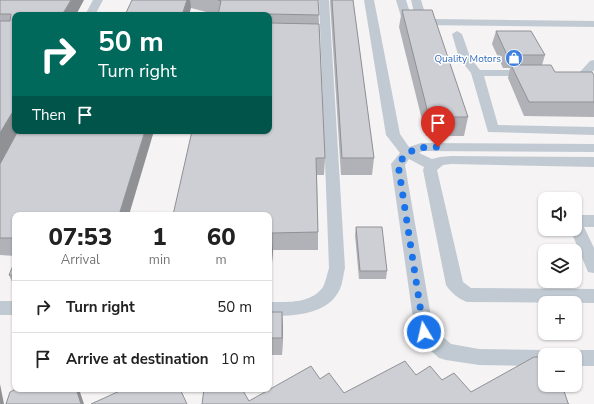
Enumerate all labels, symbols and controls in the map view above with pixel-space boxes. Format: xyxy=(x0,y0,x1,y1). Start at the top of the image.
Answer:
text: 50 m xyxy=(98,23,164,61)
icon: right xyxy=(32,28,84,80)
shop icon: Quality Motors xyxy=(504,48,524,68)
place label: Quality Motors xyxy=(434,52,501,66)
text: Turn right xyxy=(98,59,177,83)
icon: arrive xyxy=(74,104,96,126)
text: Then xyxy=(32,105,66,125)
pin xyxy=(421,106,455,147)
icon: arrive xyxy=(427,112,449,134)
map controls xyxy=(538,192,582,392)
button: sound xyxy=(538,192,582,236)
text: 07:53 xyxy=(48,221,112,253)
text: 1 xyxy=(152,221,167,253)
text: 60 xyxy=(207,221,236,253)
button: layers xyxy=(538,244,582,288)
text: Arrival xyxy=(61,251,100,269)
text: min xyxy=(149,251,170,269)
text: m xyxy=(216,251,227,269)
icon: right xyxy=(32,296,54,318)
button: + xyxy=(538,296,582,340)
text: Turn right xyxy=(66,297,135,317)
text: 50 m xyxy=(217,297,252,317)
position arrow xyxy=(403,311,445,353)
icon: arrive xyxy=(32,348,54,370)
button: − xyxy=(538,348,582,392)
text: Arrive at destination xyxy=(66,349,209,369)
text: 10 m xyxy=(221,349,255,369)

